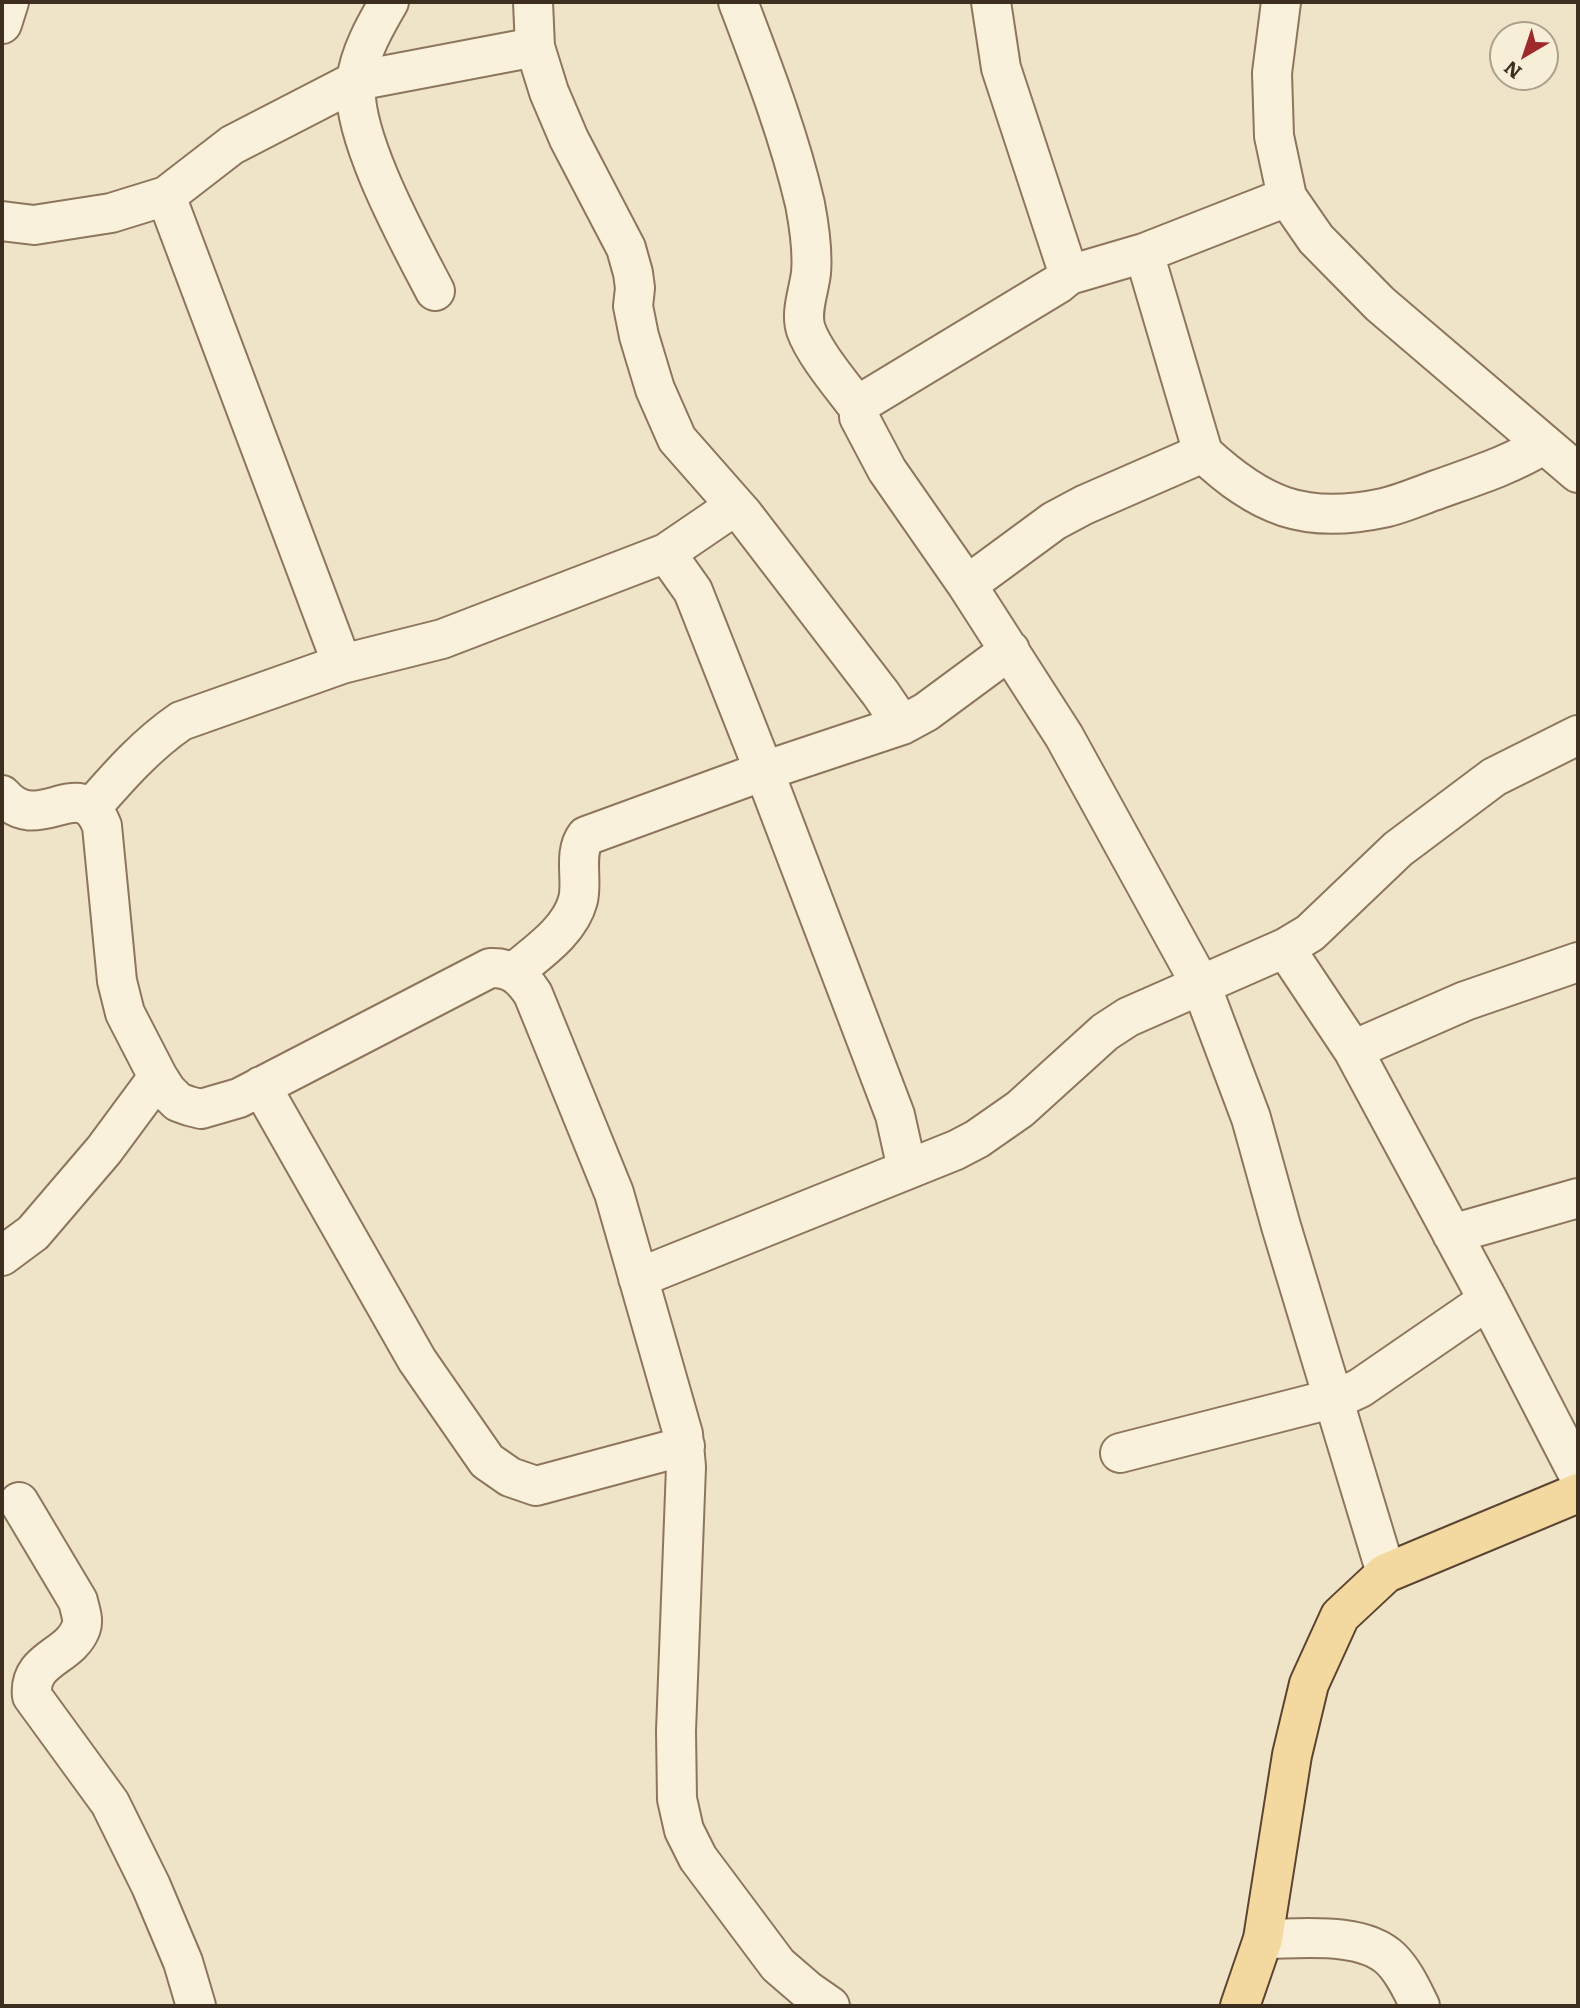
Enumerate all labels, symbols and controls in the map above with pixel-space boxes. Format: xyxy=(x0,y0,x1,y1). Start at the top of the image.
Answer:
north arrow xyxy=(1489,21,1559,91)
text: N xyxy=(1497,55,1527,87)

